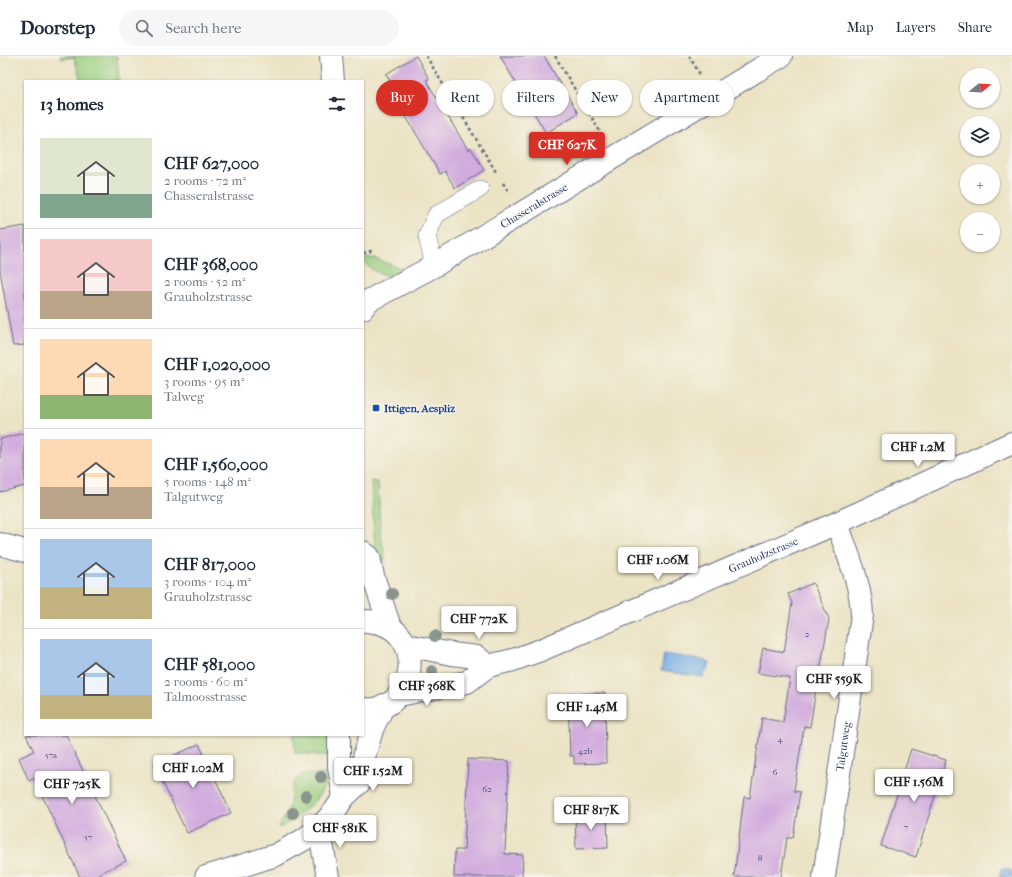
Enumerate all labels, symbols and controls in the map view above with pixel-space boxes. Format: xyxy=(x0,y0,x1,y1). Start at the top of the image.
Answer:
search box xyxy=(119,10,399,46)
text: Doorstep xyxy=(20,17,95,39)
icon: search xyxy=(133,17,155,39)
text: Search here xyxy=(165,19,241,37)
text: Map xyxy=(847,19,874,36)
text: Layers xyxy=(896,19,936,36)
text: Share xyxy=(958,19,992,36)
north arrow xyxy=(960,68,1000,108)
map controls xyxy=(960,68,1000,252)
chip: Buy xyxy=(376,80,428,116)
chip: Rent xyxy=(436,80,494,116)
chip: Filters xyxy=(502,80,569,116)
chip: New xyxy=(577,80,632,116)
chip: Apartment xyxy=(640,80,734,116)
icon: filters xyxy=(326,93,348,115)
text: 13 homes xyxy=(40,94,103,114)
button: layers xyxy=(960,116,1000,156)
pin: CHF 627K xyxy=(526,132,608,166)
text: CHF 627K xyxy=(538,137,596,152)
text: CHF 627,000 xyxy=(164,153,259,173)
icon: home xyxy=(72,154,120,202)
button: + xyxy=(960,164,1000,204)
text: 2 rooms · 72 m² xyxy=(164,173,246,188)
street label: Chasseralstrasse xyxy=(498,180,571,231)
text: Chasseralstrasse xyxy=(164,188,254,203)
button: − xyxy=(960,212,1000,252)
text: CHF 368,000 xyxy=(164,254,258,274)
icon: home xyxy=(72,255,120,303)
text: 2 rooms · 52 m² xyxy=(164,274,245,289)
text: Grauholzstrasse xyxy=(164,289,252,304)
text: CHF 1,020,000 xyxy=(164,354,270,374)
icon: home xyxy=(72,355,120,403)
text: 3 rooms · 95 m² xyxy=(164,374,244,389)
text: Talweg xyxy=(164,389,204,404)
place label: Ittigen, Aespliz xyxy=(384,402,455,415)
marker: Ittigen, Aespliz xyxy=(371,403,381,413)
pin: CHF 1.2M xyxy=(877,434,959,468)
text: CHF 1.2M xyxy=(891,439,945,454)
text: CHF 1,560,000 xyxy=(164,454,268,474)
icon: home xyxy=(72,455,120,503)
text: 5 rooms · 148 m² xyxy=(164,474,251,489)
text: Talgutweg xyxy=(164,489,223,504)
street label: Grauholzstrasse xyxy=(727,534,801,576)
pin: CHF 1.06M xyxy=(612,547,704,581)
text: CHF 1.06M xyxy=(627,552,689,567)
text: CHF 817,000 xyxy=(164,554,256,574)
icon: home xyxy=(72,555,120,603)
text: 3 rooms · 104 m² xyxy=(164,574,251,589)
text: Grauholzstrasse xyxy=(164,589,252,604)
pin: CHF 772K xyxy=(438,606,520,640)
text: CHF 772K xyxy=(450,611,508,626)
house number: 2 xyxy=(805,629,810,639)
text: CHF 581,000 xyxy=(164,654,255,674)
icon: home xyxy=(72,655,120,703)
pin: CHF 559K xyxy=(793,666,875,700)
text: CHF 559K xyxy=(806,671,862,686)
pin: CHF 368K xyxy=(386,673,468,707)
text: 2 rooms · 60 m² xyxy=(164,674,247,689)
text: CHF 368K xyxy=(398,678,456,693)
text: Talmoosstrasse xyxy=(164,689,247,704)
pin: CHF 1.45M xyxy=(541,694,633,728)
text: CHF 1.45M xyxy=(556,699,618,714)
street label: Talgutweg xyxy=(833,721,853,772)
house number: 4 xyxy=(777,734,783,744)
house number: 42b xyxy=(578,746,593,756)
house number: 57a xyxy=(45,750,58,760)
pin: CHF 1.02M xyxy=(147,755,239,789)
pin: CHF 1.52M xyxy=(327,758,419,792)
text: CHF 1.02M xyxy=(162,760,224,775)
text: CHF 1.52M xyxy=(343,763,403,778)
house number: 6 xyxy=(773,767,778,777)
pin: CHF 1.56M xyxy=(868,769,960,803)
pin: CHF 725K xyxy=(31,771,113,805)
text: CHF 1.56M xyxy=(884,774,944,789)
text: CHF 725K xyxy=(44,776,100,791)
house number: 62 xyxy=(482,784,492,794)
pin: CHF 817K xyxy=(550,797,632,831)
text: CHF 817K xyxy=(563,802,619,817)
pin: CHF 581K xyxy=(299,815,381,849)
text: CHF 581K xyxy=(312,820,368,835)
house number: 7 xyxy=(904,822,909,832)
house number: 57 xyxy=(84,832,93,842)
house number: 8 xyxy=(758,853,763,863)

